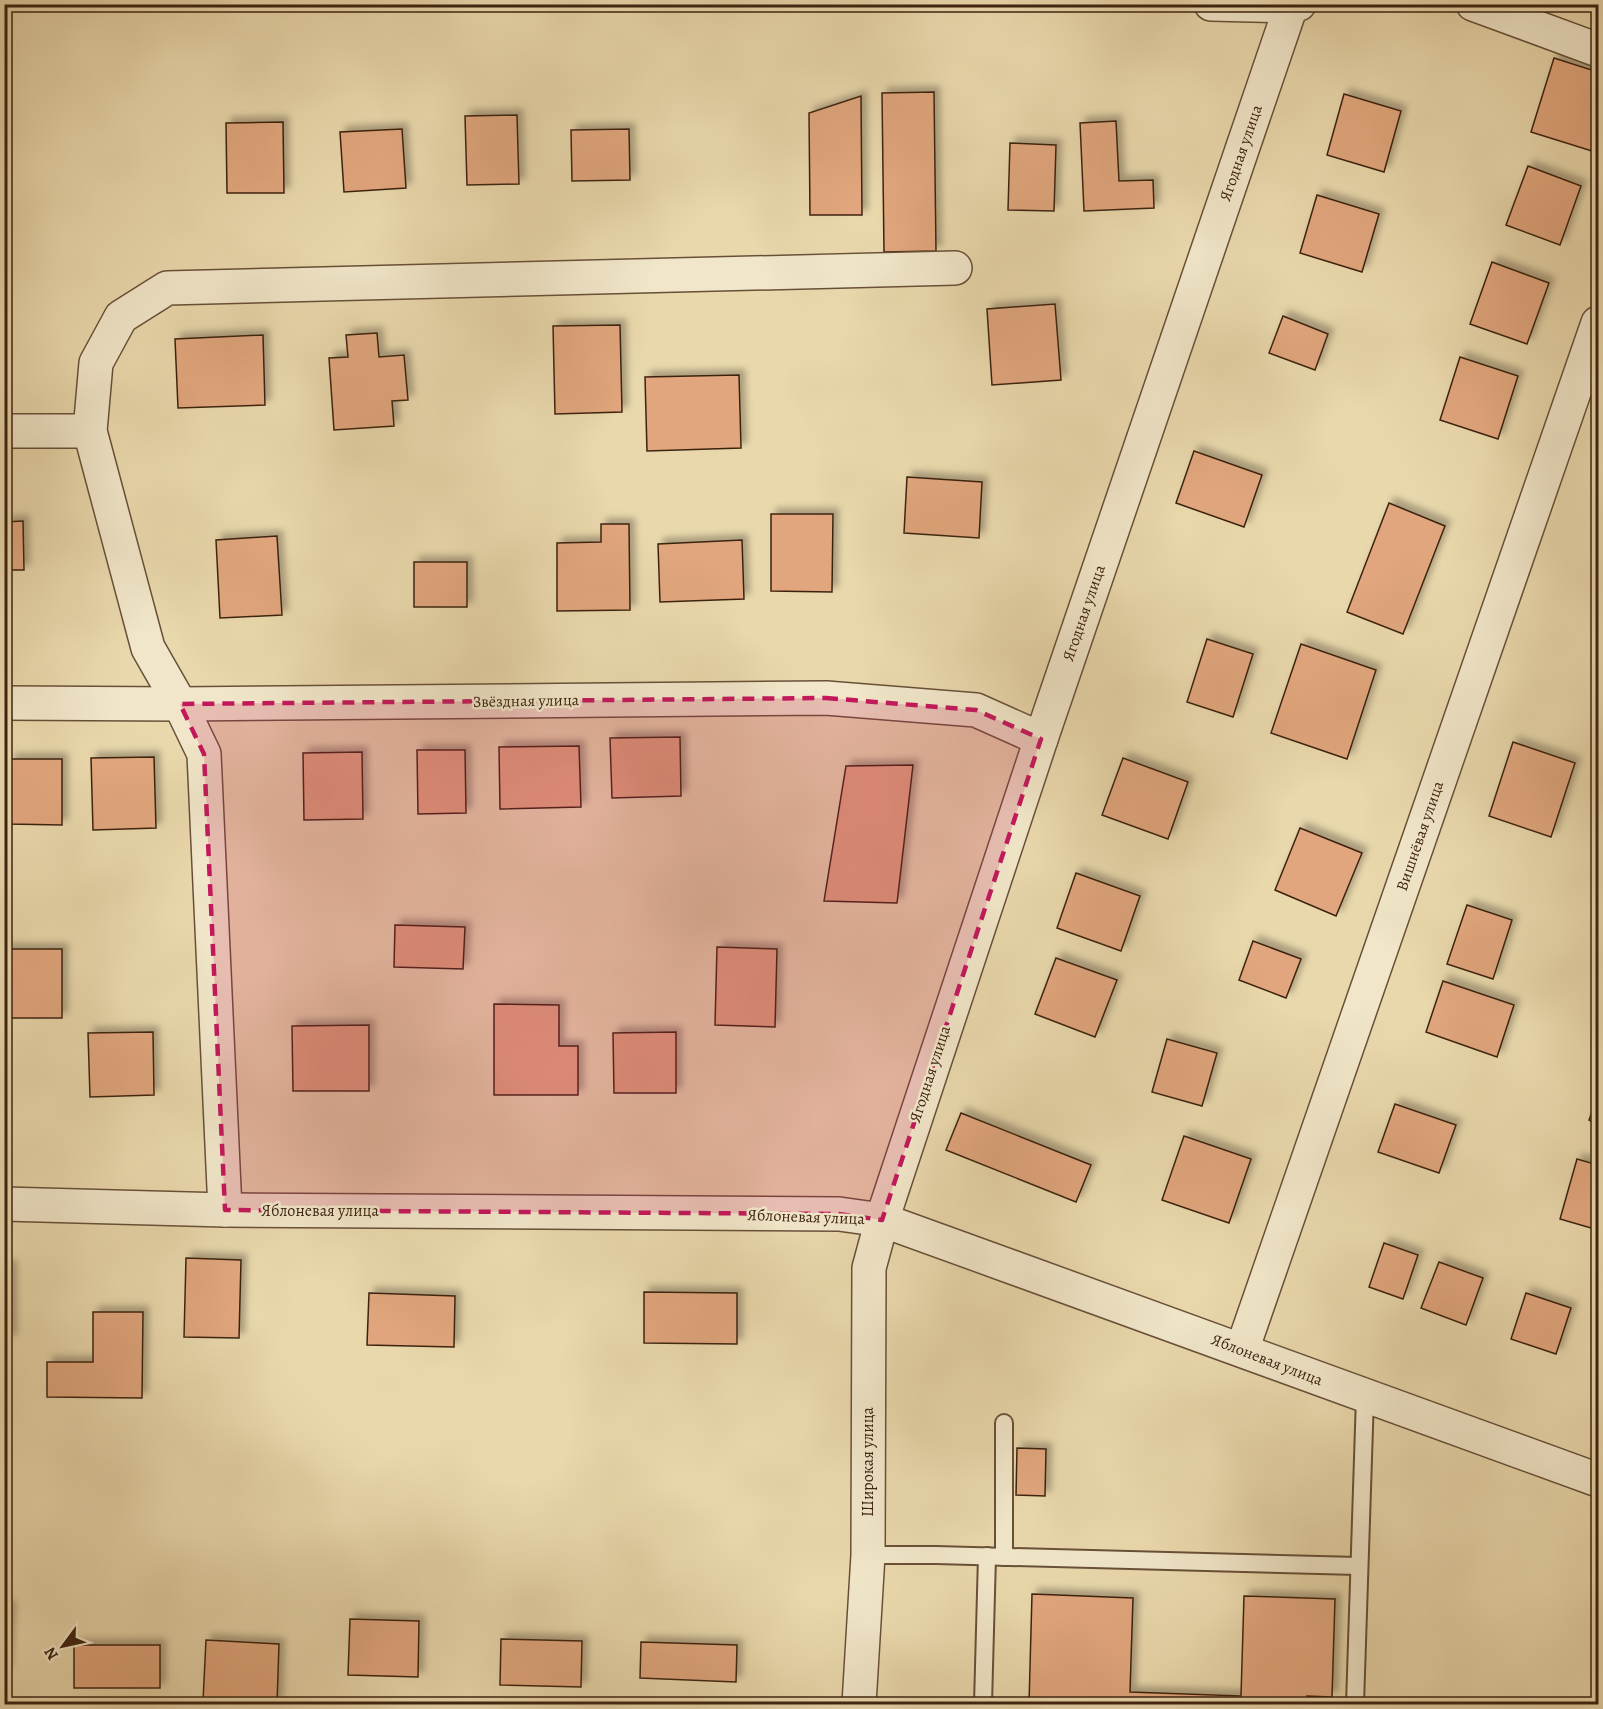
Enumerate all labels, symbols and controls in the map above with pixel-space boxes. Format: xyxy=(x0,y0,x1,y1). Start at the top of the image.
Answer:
street label: Ягодная улица xyxy=(1214,101,1268,204)
street label: Ягодная улица xyxy=(1057,561,1111,664)
street label: Звёздная улица xyxy=(473,689,580,713)
street label: Вишнёвая улица xyxy=(1391,777,1449,894)
street label: Ягодная улица xyxy=(904,1022,956,1125)
street label: Яблоневая улица xyxy=(261,1200,379,1222)
street label: Яблоневая улица xyxy=(747,1204,866,1230)
street label: Яблоневая улица xyxy=(1208,1329,1326,1392)
street label: Широкая улица xyxy=(857,1406,879,1517)
north arrow xyxy=(33,1616,93,1676)
text: N xyxy=(39,1642,64,1665)

